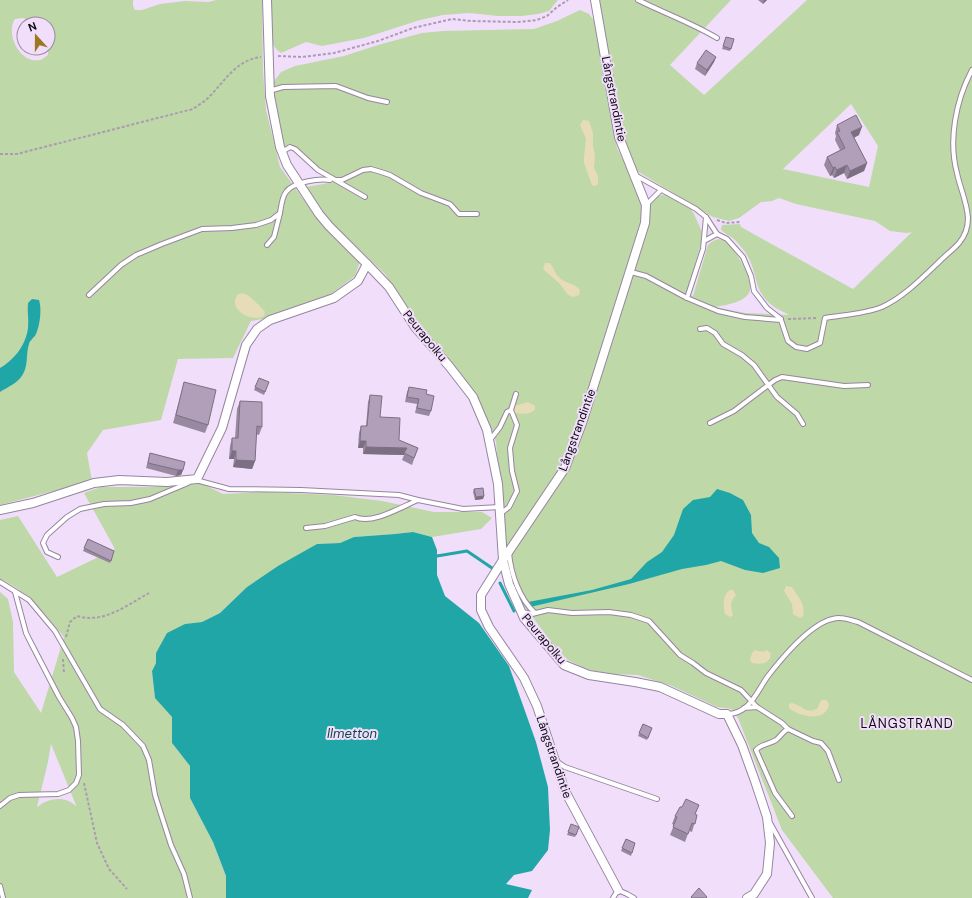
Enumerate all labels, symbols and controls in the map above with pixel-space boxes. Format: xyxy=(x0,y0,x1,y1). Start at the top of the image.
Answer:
north arrow xyxy=(16,16,56,56)
text: N xyxy=(26,19,39,35)
street label: Långstrandintie xyxy=(598,55,630,143)
street label: Peurapolku xyxy=(399,307,451,365)
street label: Långstrandintie xyxy=(555,386,599,473)
street label: Peurapolku xyxy=(518,610,570,668)
street label: Långstrandintie xyxy=(532,714,576,801)
district label: LÅNGSTRAND xyxy=(860,715,954,732)
water label: Ilmetton xyxy=(327,725,377,742)

